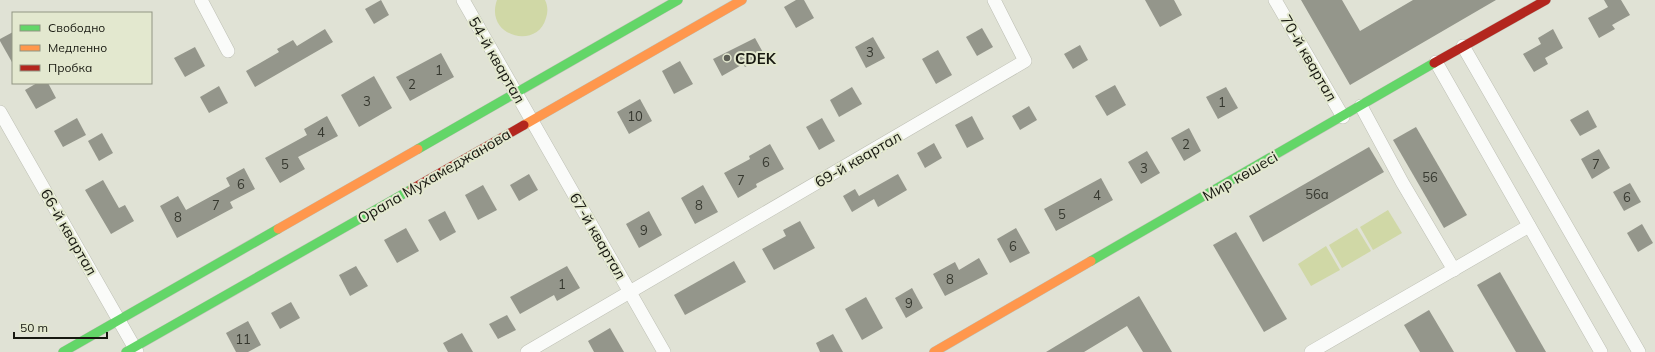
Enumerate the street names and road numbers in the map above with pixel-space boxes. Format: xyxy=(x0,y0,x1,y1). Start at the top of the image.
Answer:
street label: 70-й квартал xyxy=(1277,11,1341,105)
street label: 54-й квартал xyxy=(465,13,529,107)
street label: Орала Мухамеджанова xyxy=(354,124,514,228)
street label: 69-й квартал xyxy=(811,127,905,191)
street label: Мир көшесі xyxy=(1199,147,1281,205)
street label: 66-й квартал xyxy=(37,185,101,279)
street label: 67-й квартал xyxy=(566,189,630,283)

